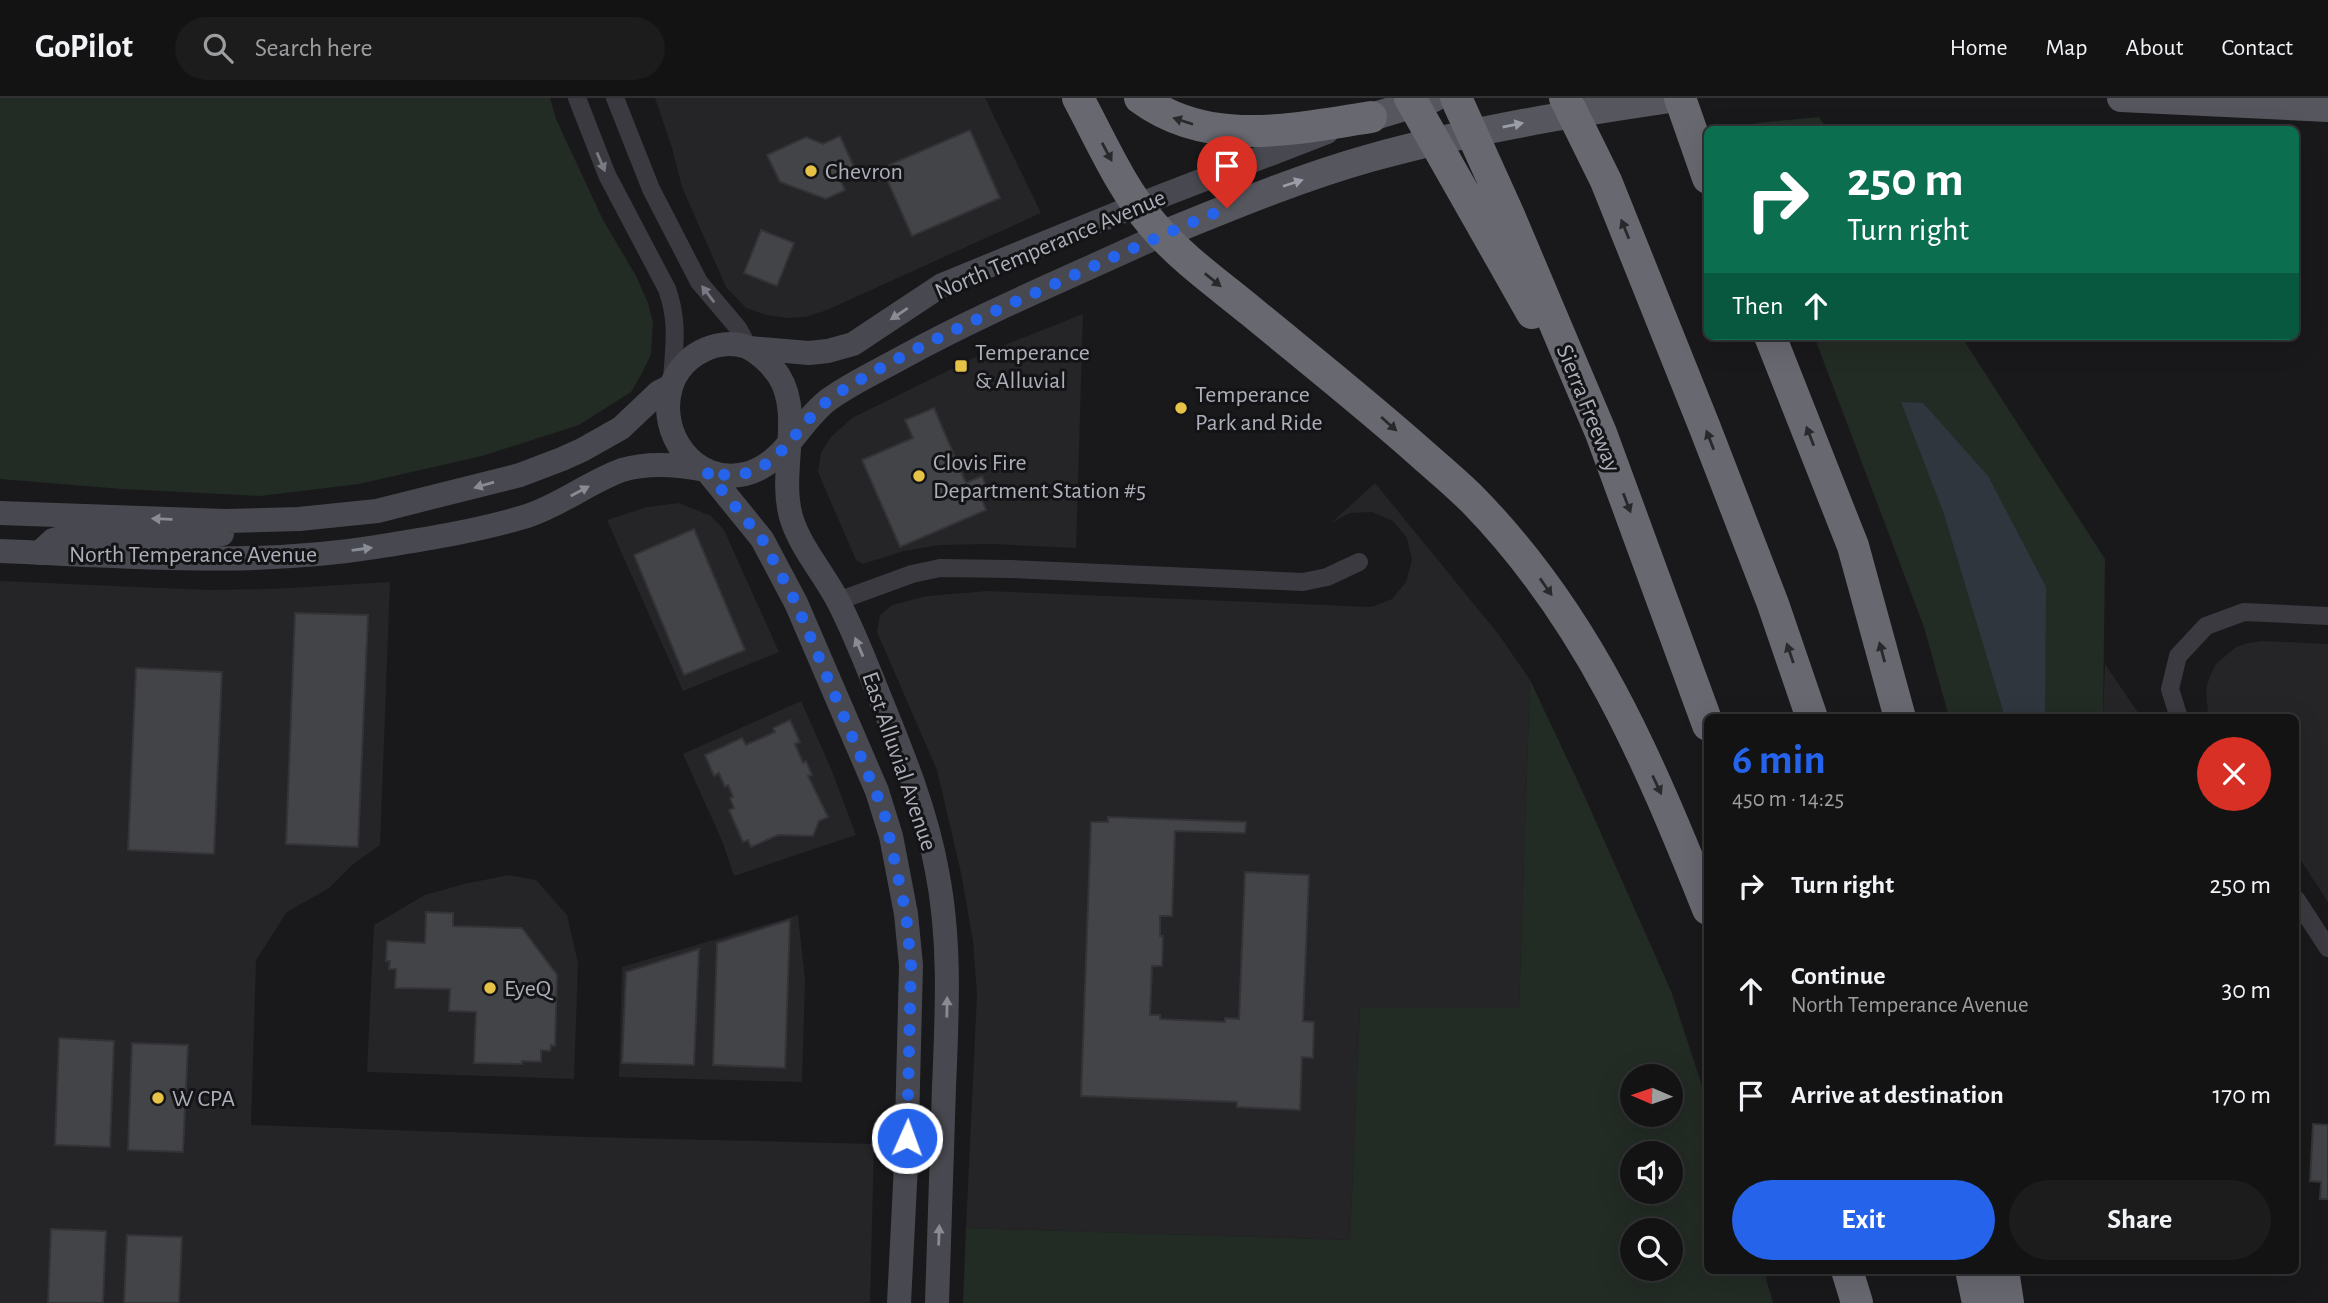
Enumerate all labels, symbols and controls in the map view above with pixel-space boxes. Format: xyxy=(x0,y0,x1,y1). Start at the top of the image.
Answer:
search box xyxy=(175,17,665,80)
icon: search xyxy=(199,29,237,67)
text: GoPilot xyxy=(35,31,133,64)
text: Search here xyxy=(255,35,372,61)
text: Home xyxy=(1950,36,2008,60)
text: Map xyxy=(2046,36,2088,60)
text: About xyxy=(2126,36,2183,60)
text: Contact xyxy=(2221,36,2293,60)
one-way arrow xyxy=(1172,115,1193,126)
one-way arrow xyxy=(1502,119,1524,130)
pin xyxy=(1197,136,1257,208)
one-way arrow xyxy=(1101,142,1112,162)
icon: arrive xyxy=(1208,147,1246,185)
one-way arrow xyxy=(596,151,607,172)
icon: right xyxy=(1732,154,1823,245)
text: 250 m xyxy=(1847,156,1964,205)
place label: Chevron xyxy=(825,160,903,184)
marker: Chevron xyxy=(803,163,819,179)
one-way arrow xyxy=(1283,177,1304,188)
street label: North Temperance Avenue xyxy=(932,185,1169,304)
text: Turn right xyxy=(1847,214,1969,246)
one-way arrow xyxy=(1619,218,1630,239)
one-way arrow xyxy=(1203,272,1221,287)
one-way arrow xyxy=(701,285,715,303)
icon: ahead xyxy=(1797,287,1835,325)
text: Then xyxy=(1732,293,1783,319)
one-way arrow xyxy=(889,308,909,321)
place label: Temperance & Alluvial xyxy=(975,341,1090,393)
street label: Sierra Freeway xyxy=(1552,341,1624,475)
marker: Temperance & Alluvial xyxy=(953,358,969,374)
place label: Temperance Park and Ride xyxy=(1195,383,1323,435)
marker: Temperance Park and Ride xyxy=(1173,400,1189,416)
one-way arrow xyxy=(1380,416,1397,431)
one-way arrow xyxy=(1804,426,1815,447)
one-way arrow xyxy=(1704,429,1715,450)
place label: Clovis Fire Department Station #5 xyxy=(933,451,1146,503)
marker: Clovis Fire Department Station #5 xyxy=(911,468,927,484)
one-way arrow xyxy=(472,480,494,491)
one-way arrow xyxy=(570,485,590,497)
one-way arrow xyxy=(1622,492,1633,513)
one-way arrow xyxy=(150,513,172,525)
street label: North Temperance Avenue xyxy=(69,543,317,567)
one-way arrow xyxy=(351,544,373,555)
one-way arrow xyxy=(1539,578,1553,596)
one-way arrow xyxy=(853,637,864,658)
one-way arrow xyxy=(1876,641,1886,662)
one-way arrow xyxy=(1784,642,1795,663)
street label: East Alluvial Avenue xyxy=(857,669,941,854)
button: close xyxy=(2197,737,2271,811)
text: 6 min xyxy=(1732,739,1826,781)
one-way arrow xyxy=(1651,775,1663,795)
text: 450 m · 14:25 xyxy=(1732,788,1844,811)
icon: right xyxy=(1732,867,1770,905)
text: Turn right xyxy=(1791,872,1894,898)
text: 250 m xyxy=(2209,872,2271,898)
text: Continue xyxy=(1791,963,1886,989)
icon: ahead xyxy=(1732,972,1770,1010)
place label: EyeQ xyxy=(504,977,554,1001)
text: 30 m xyxy=(2221,977,2271,1003)
marker: EyeQ xyxy=(482,980,498,996)
text: North Temperance Avenue xyxy=(1791,994,2029,1017)
one-way arrow xyxy=(941,996,953,1018)
north arrow xyxy=(1620,1064,1684,1127)
map controls xyxy=(1620,1064,1683,1281)
icon: arrive xyxy=(1732,1077,1770,1115)
text: Arrive at destination xyxy=(1791,1082,2004,1108)
text: 170 m xyxy=(2212,1082,2271,1108)
place label: W CPA xyxy=(172,1087,235,1111)
marker: W CPA xyxy=(150,1090,166,1106)
position arrow xyxy=(870,1101,944,1175)
button: sound xyxy=(1620,1141,1683,1204)
button: Exit xyxy=(1732,1180,1995,1260)
button: Share xyxy=(2009,1180,2271,1260)
button: search xyxy=(1620,1218,1683,1281)
one-way arrow xyxy=(933,1224,945,1246)

